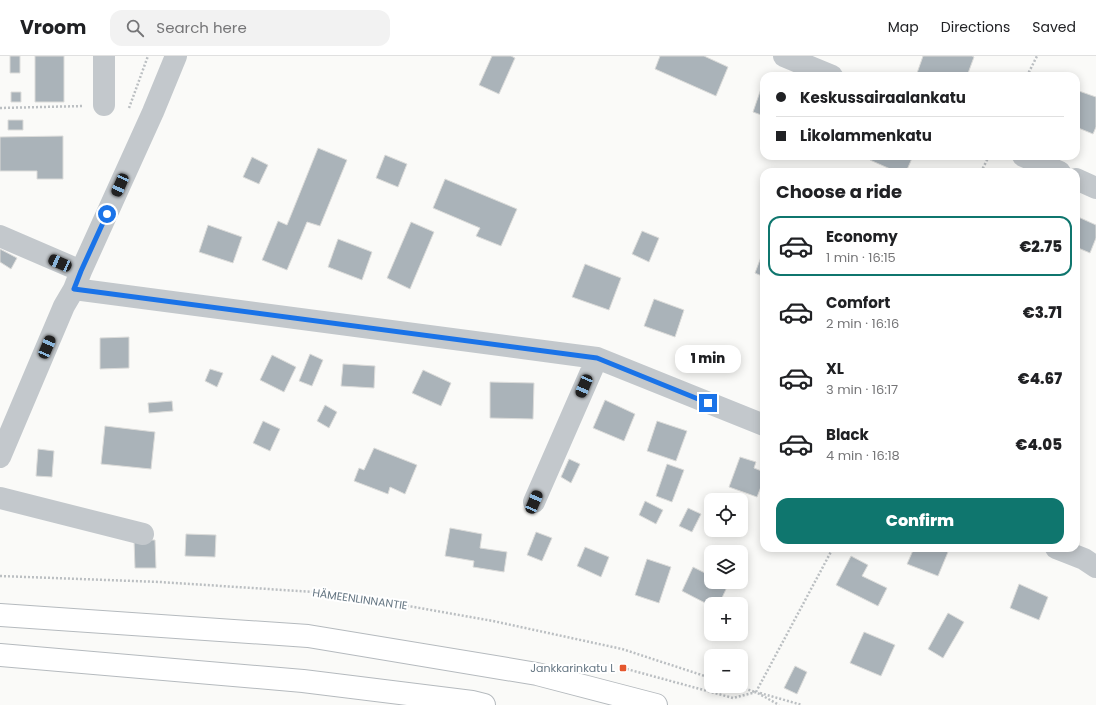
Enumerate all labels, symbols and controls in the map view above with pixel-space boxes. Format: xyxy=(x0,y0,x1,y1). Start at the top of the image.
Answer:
search box xyxy=(110,10,390,46)
text: Vroom xyxy=(20,14,86,41)
icon: search xyxy=(124,17,146,39)
text: Search here xyxy=(156,17,247,38)
text: Map xyxy=(888,17,919,37)
text: Directions xyxy=(941,17,1010,37)
text: Saved xyxy=(1032,17,1076,37)
text: Keskussairaalankatu xyxy=(800,87,966,108)
text: Likolammenkatu xyxy=(800,125,932,146)
car xyxy=(110,172,130,198)
text: Choose a ride xyxy=(776,179,902,204)
route start xyxy=(98,205,116,223)
text: Economy xyxy=(826,226,898,247)
icon: car xyxy=(778,228,814,264)
text: €2.75 xyxy=(1019,236,1062,257)
text: 1 min · 16:15 xyxy=(826,248,896,267)
car xyxy=(47,253,73,273)
text: Comfort xyxy=(826,292,890,313)
icon: car xyxy=(778,294,814,330)
text: €3.71 xyxy=(1023,302,1062,323)
text: 2 min · 16:16 xyxy=(826,314,899,333)
car xyxy=(37,334,57,360)
callout: 1 min xyxy=(675,345,741,373)
text: 1 min xyxy=(691,349,725,368)
text: XL xyxy=(826,358,844,379)
icon: car xyxy=(778,360,814,396)
text: €4.67 xyxy=(1018,368,1062,389)
car xyxy=(574,373,594,399)
text: 3 min · 16:17 xyxy=(826,380,898,399)
route end xyxy=(699,394,717,412)
text: Black xyxy=(826,424,869,445)
icon: car xyxy=(778,426,814,462)
text: €4.05 xyxy=(1016,434,1062,455)
text: 4 min · 16:18 xyxy=(826,446,900,465)
car xyxy=(524,489,544,515)
map controls xyxy=(704,493,748,693)
button: locate xyxy=(704,493,748,537)
button: Confirm xyxy=(776,498,1064,544)
button: layers xyxy=(704,545,748,589)
street label: HÄMEENLINNANTIE xyxy=(311,584,409,614)
button: + xyxy=(704,597,748,641)
button: − xyxy=(704,649,748,693)
place label: Jankkarinkatu L xyxy=(530,660,615,676)
marker: Jankkarinkatu L xyxy=(618,663,628,673)

